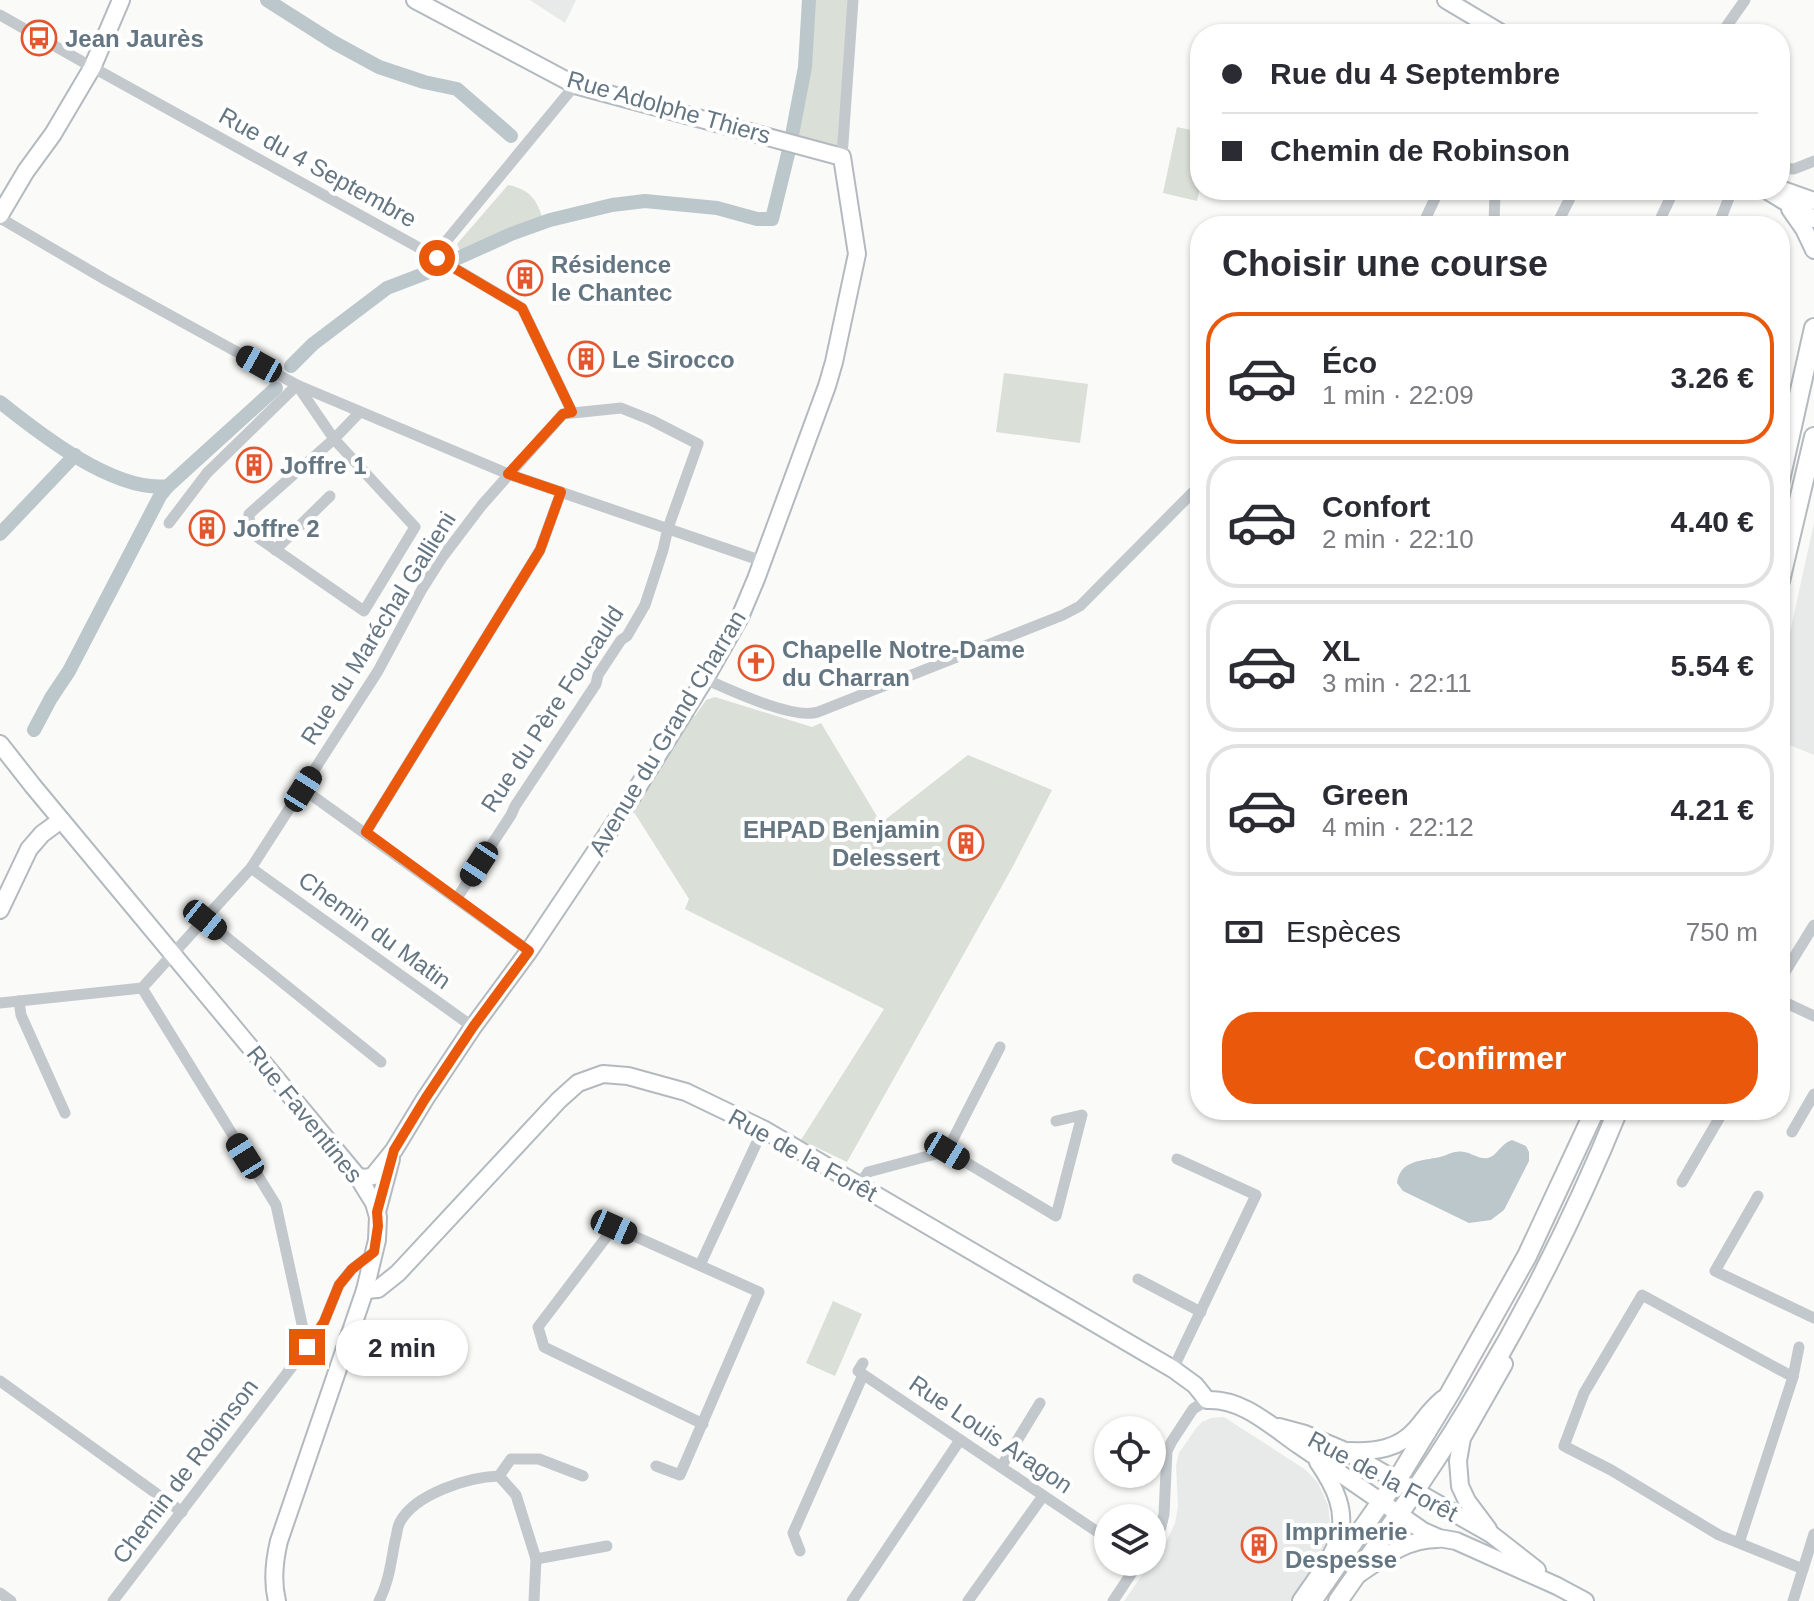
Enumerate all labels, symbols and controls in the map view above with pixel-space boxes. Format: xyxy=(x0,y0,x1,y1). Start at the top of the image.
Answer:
bus stop icon: Jean Jaurès xyxy=(20,19,58,57)
place label: Jean Jaurès xyxy=(65,25,204,52)
text: Rue du 4 Septembre xyxy=(1270,57,1560,90)
street label: Rue Adolphe Thiers xyxy=(564,65,774,149)
street label: Rue du 4 Septembre xyxy=(215,102,421,232)
text: Chemin de Robinson xyxy=(1270,134,1570,167)
route start xyxy=(419,240,455,276)
text: Choisir une course xyxy=(1222,243,1548,284)
place label: Résidence le Chantec xyxy=(551,251,672,306)
building icon: Résidence le Chantec xyxy=(506,259,544,297)
building icon: Le Sirocco xyxy=(567,340,605,378)
car xyxy=(232,342,286,386)
icon: car xyxy=(1226,342,1298,414)
place label: Le Sirocco xyxy=(612,346,735,373)
text: Éco xyxy=(1322,346,1377,379)
text: 3.26 € xyxy=(1671,361,1754,394)
text: 1 min · 22:09 xyxy=(1322,380,1474,410)
building icon: Joffre 1 xyxy=(235,446,273,484)
place label: Joffre 1 xyxy=(280,452,367,479)
icon: car xyxy=(1226,486,1298,558)
text: Confort xyxy=(1322,490,1430,523)
text: 4.40 € xyxy=(1671,505,1754,538)
street label: Rue du Maréchal Gallieni xyxy=(295,507,461,749)
building icon: Joffre 2 xyxy=(188,509,226,547)
place label: Joffre 2 xyxy=(233,515,320,542)
text: 2 min · 22:10 xyxy=(1322,524,1474,554)
street label: Rue du Père Foucauld xyxy=(475,601,629,817)
street label: Avenue du Grand Charran xyxy=(583,606,751,860)
icon: car xyxy=(1226,630,1298,702)
text: XL xyxy=(1322,634,1360,667)
place label: Chapelle Notre-Dame du Charran xyxy=(782,636,1025,691)
church icon: Chapelle Notre-Dame du Charran xyxy=(737,644,775,682)
text: 5.54 € xyxy=(1671,649,1754,682)
text: 3 min · 22:11 xyxy=(1322,668,1472,698)
car xyxy=(280,762,326,816)
icon: car xyxy=(1226,774,1298,846)
text: Green xyxy=(1322,778,1409,811)
text: 4.21 € xyxy=(1671,793,1754,826)
text: 4 min · 22:12 xyxy=(1322,812,1474,842)
place label: EHPAD Benjamin Delessert xyxy=(743,816,940,871)
building icon: EHPAD Benjamin Delessert xyxy=(947,824,985,862)
car xyxy=(456,837,502,891)
street label: Chemin du Matin xyxy=(294,866,456,994)
car xyxy=(179,896,231,944)
icon: cash xyxy=(1222,910,1266,954)
text: Espèces xyxy=(1286,915,1401,948)
text: 750 m xyxy=(1686,917,1758,947)
button: Confirmer xyxy=(1222,1012,1758,1104)
street label: Rue Faventines xyxy=(242,1040,368,1188)
street label: Rue de la Forêt xyxy=(724,1103,882,1207)
car xyxy=(920,1128,974,1174)
car xyxy=(222,1129,268,1183)
car xyxy=(587,1206,641,1248)
callout: 2 min xyxy=(335,1319,467,1375)
route end xyxy=(289,1329,325,1365)
text: 2 min xyxy=(368,1333,436,1363)
street label: Rue Louis Aragon xyxy=(904,1369,1078,1499)
street label: Chemin de Robinson xyxy=(107,1373,263,1569)
map controls xyxy=(1094,1416,1166,1576)
button: locate xyxy=(1094,1416,1166,1488)
street label: Rue de la Forêt xyxy=(1304,1425,1463,1527)
button: layers xyxy=(1094,1504,1166,1576)
place label: Imprimerie Despesse xyxy=(1285,1518,1408,1573)
building icon: Imprimerie Despesse xyxy=(1240,1526,1278,1564)

